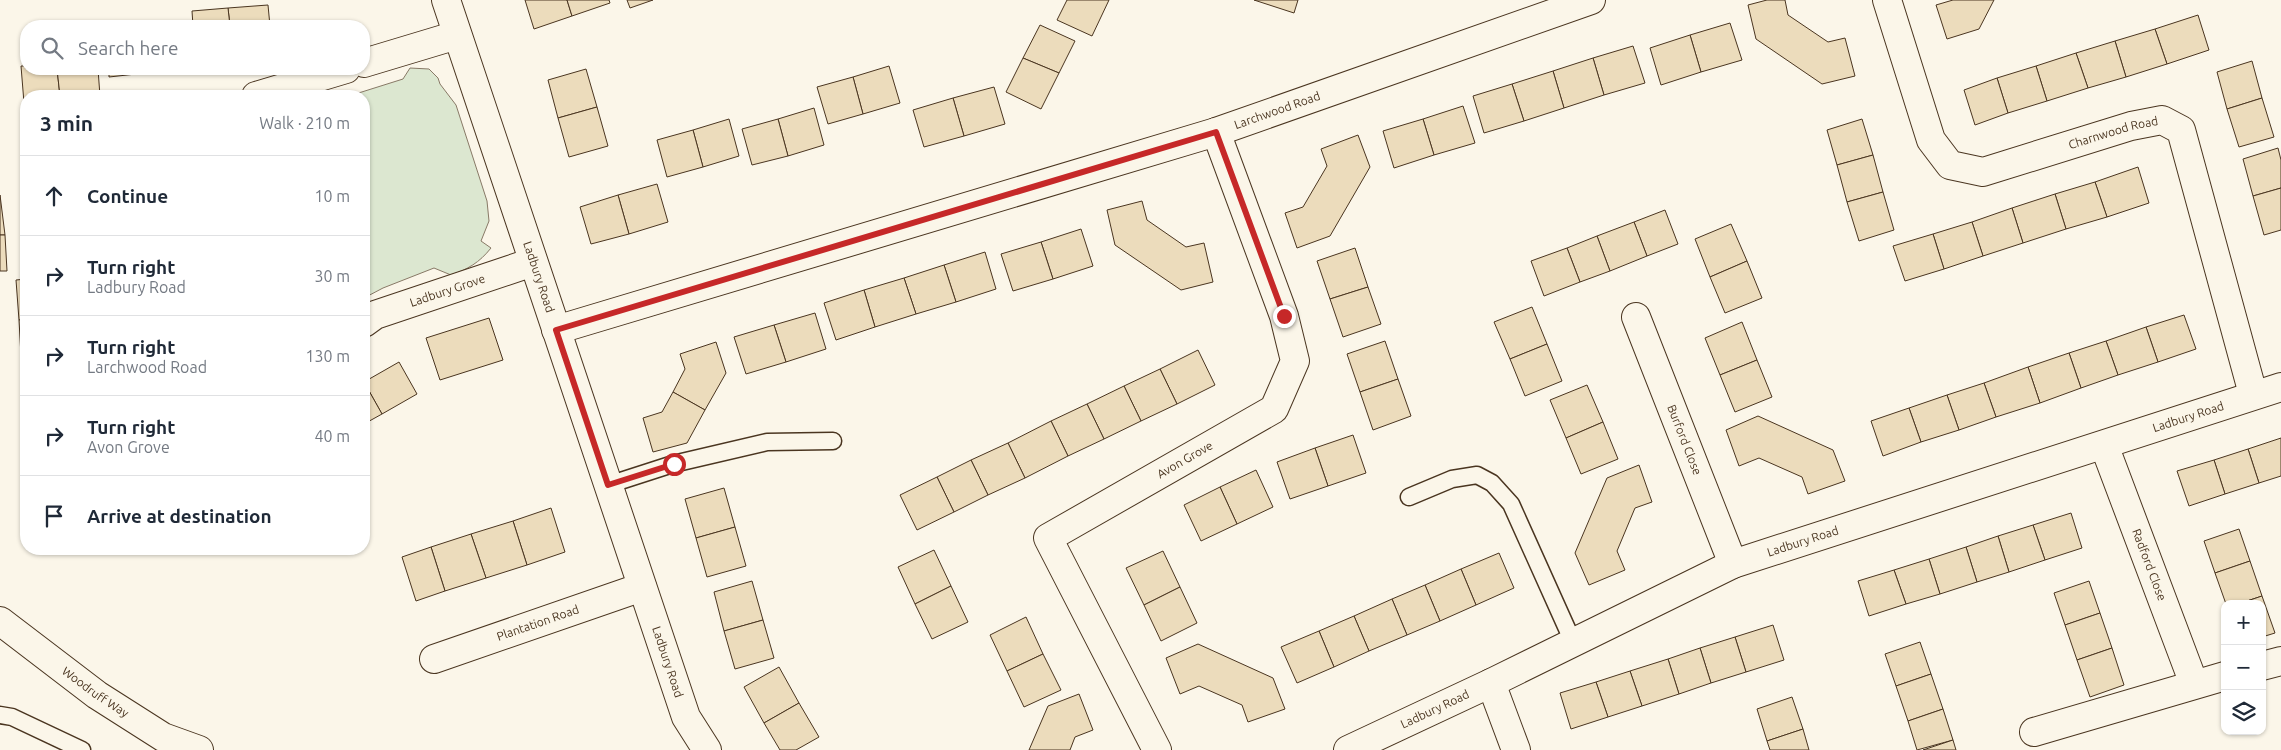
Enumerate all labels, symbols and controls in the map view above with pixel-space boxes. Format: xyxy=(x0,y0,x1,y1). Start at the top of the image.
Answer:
search box xyxy=(20,20,370,75)
icon: search xyxy=(38,34,66,62)
text: Search here xyxy=(78,37,178,59)
street label: Larchwood Road xyxy=(1232,89,1322,131)
text: 3 min xyxy=(40,111,93,135)
text: Walk · 210 m xyxy=(259,114,350,132)
street label: Charnwood Road xyxy=(2067,114,2159,151)
icon: ahead xyxy=(40,182,68,210)
text: Continue xyxy=(87,185,168,207)
text: 10 m xyxy=(314,187,350,205)
street label: Ladbury Road xyxy=(521,239,557,314)
text: Turn right xyxy=(87,256,175,278)
icon: right xyxy=(40,262,68,290)
text: 30 m xyxy=(314,267,350,285)
street label: Ladbury Grove xyxy=(408,272,487,309)
text: Ladbury Road xyxy=(87,278,186,296)
route end xyxy=(1273,305,1296,328)
text: Turn right xyxy=(87,336,175,358)
icon: right xyxy=(40,342,68,370)
text: 130 m xyxy=(305,347,350,365)
text: Larchwood Road xyxy=(87,358,207,376)
street label: Ladbury Road xyxy=(2151,399,2225,434)
street label: Burford Close xyxy=(1665,403,1704,477)
text: Turn right xyxy=(87,416,175,438)
icon: right xyxy=(40,422,68,450)
text: 40 m xyxy=(314,427,350,445)
text: Avon Grove xyxy=(87,438,170,456)
street label: Avon Grove xyxy=(1154,438,1215,480)
route start xyxy=(663,453,686,476)
icon: arrive xyxy=(40,502,68,530)
text: Arrive at destination xyxy=(87,505,272,527)
street label: Ladbury Road xyxy=(1765,523,1840,559)
street label: Radford Close xyxy=(2130,527,2169,602)
map controls xyxy=(2221,600,2266,735)
button: + xyxy=(2221,600,2266,645)
street label: Plantation Road xyxy=(495,602,581,643)
street label: Ladbury Road xyxy=(650,624,686,699)
button: − xyxy=(2221,645,2266,690)
street label: Woodruff Way xyxy=(60,664,131,720)
street label: Ladbury Road xyxy=(1398,687,1471,730)
button: layers xyxy=(2221,690,2266,735)

